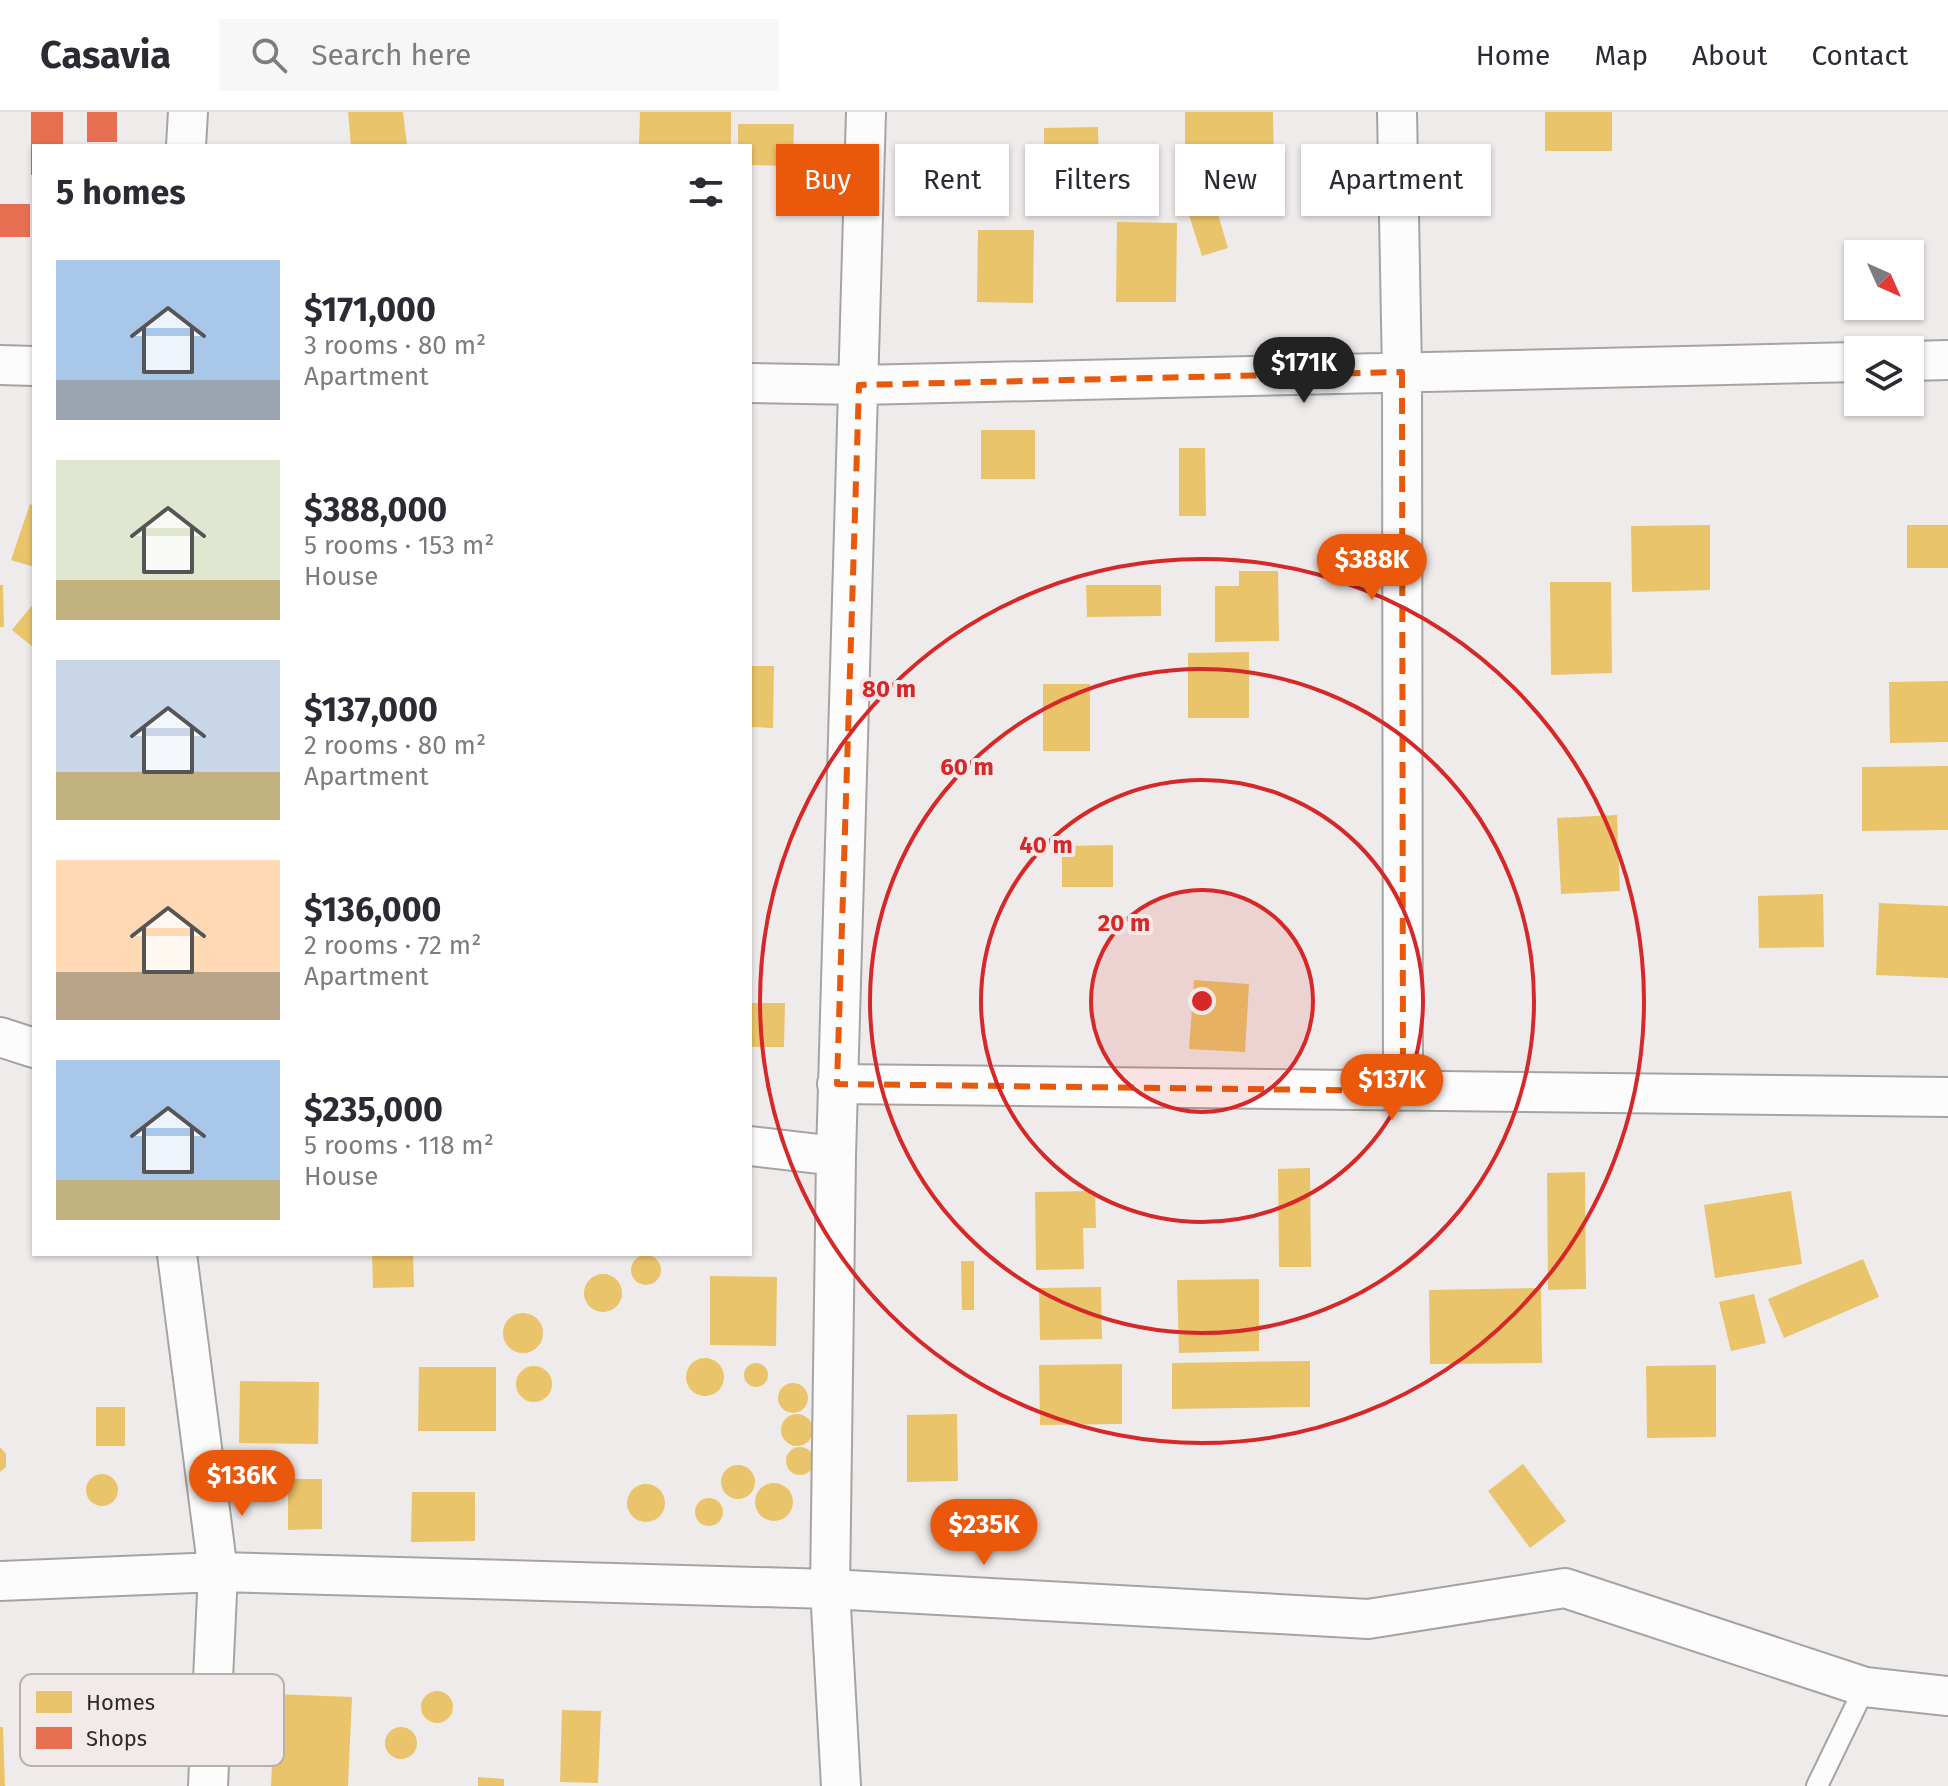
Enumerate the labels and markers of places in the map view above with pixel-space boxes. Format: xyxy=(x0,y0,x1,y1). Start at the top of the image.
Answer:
pin: $171K xyxy=(1248,337,1360,405)
pin: $388K xyxy=(1316,534,1428,602)
centre of rings xyxy=(1188,987,1216,1015)
pin: $137K xyxy=(1336,1054,1448,1122)
pin: $136K xyxy=(186,1450,298,1518)
pin: $235K xyxy=(928,1499,1040,1567)

